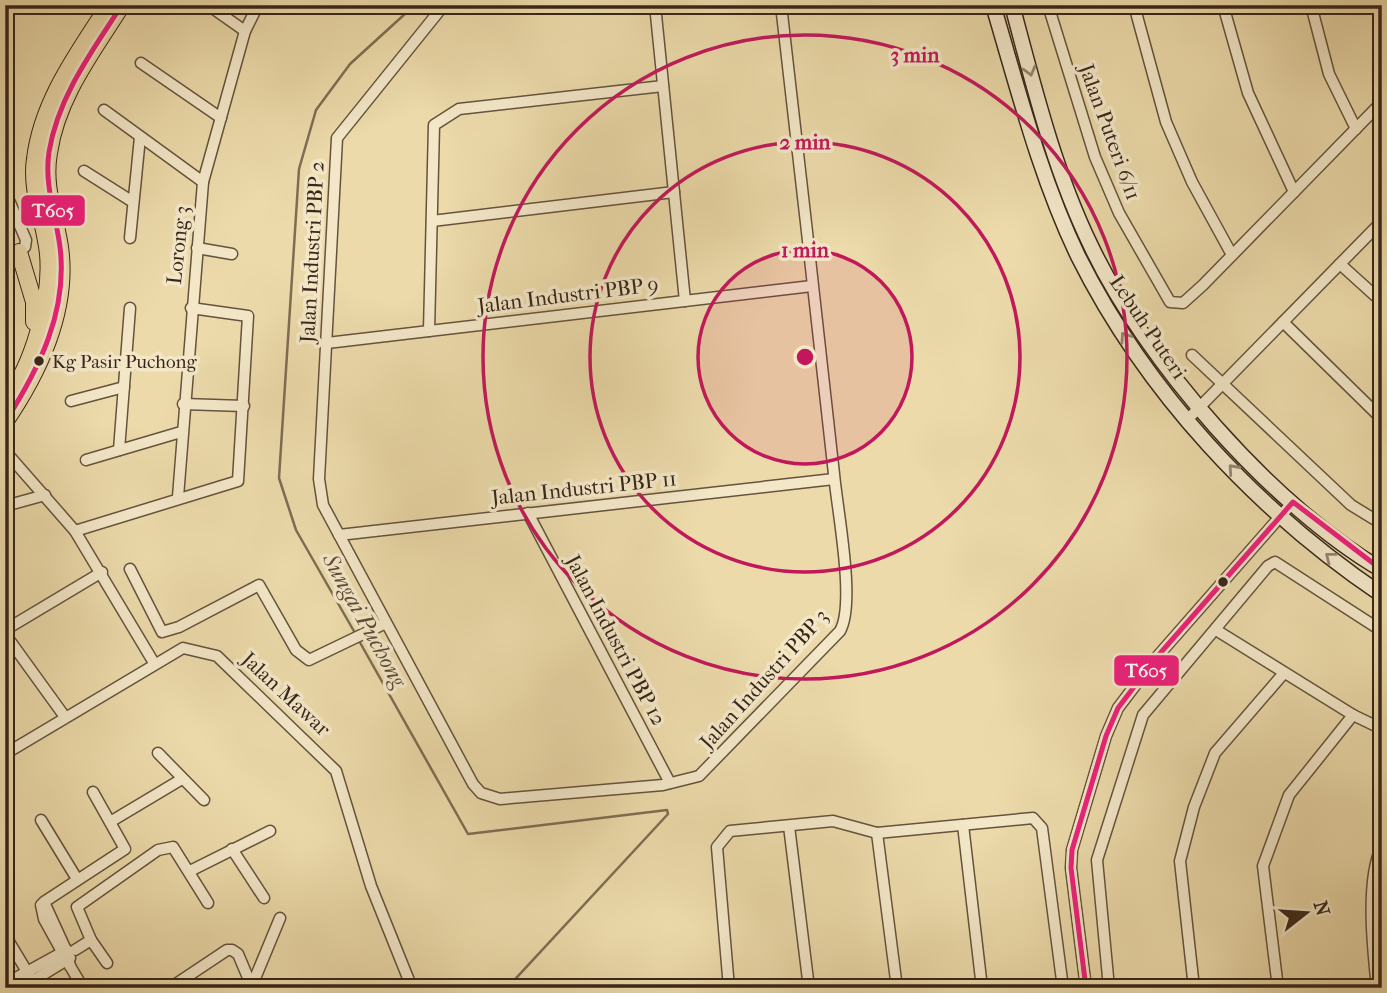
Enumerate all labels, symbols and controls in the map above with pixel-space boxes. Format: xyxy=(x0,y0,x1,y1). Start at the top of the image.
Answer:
text: 3 min xyxy=(891,43,940,67)
street label: Jalan Puteri 6/11 xyxy=(1074,59,1146,203)
one-way arrow xyxy=(1022,65,1036,77)
text: 2 min xyxy=(779,130,831,154)
street label: Jalan Industri PBP 2 xyxy=(295,160,329,345)
line badge: T605 xyxy=(20,194,86,227)
text: T605 xyxy=(31,200,74,222)
street label: Lorong 3 xyxy=(162,204,194,286)
text: 1 min xyxy=(781,238,830,262)
street label: Lebuh Puteri xyxy=(1105,271,1191,383)
street label: Jalan Industri PBP 9 xyxy=(474,272,660,318)
one-way arrow xyxy=(1121,332,1133,345)
centre of rings xyxy=(793,345,817,369)
place label: Kg Pasir Puchong xyxy=(52,351,197,373)
marker: Kg Pasir Puchong xyxy=(32,354,46,368)
one-way arrow xyxy=(1229,464,1241,477)
street label: Jalan Industri PBP 11 xyxy=(488,466,678,510)
water label: Sungai Puchong xyxy=(316,548,413,693)
street label: Jalan Industri PBP 12 xyxy=(560,549,671,729)
one-way arrow xyxy=(1325,553,1337,566)
unlabelled marker xyxy=(1216,575,1230,589)
street label: Jalan Industri PBP 3 xyxy=(694,604,833,755)
street label: Jalan Mawar xyxy=(235,646,335,741)
line badge: T605 xyxy=(1113,654,1180,687)
text: T605 xyxy=(1124,660,1167,682)
north arrow xyxy=(1272,878,1342,948)
text: N xyxy=(1309,898,1334,919)

